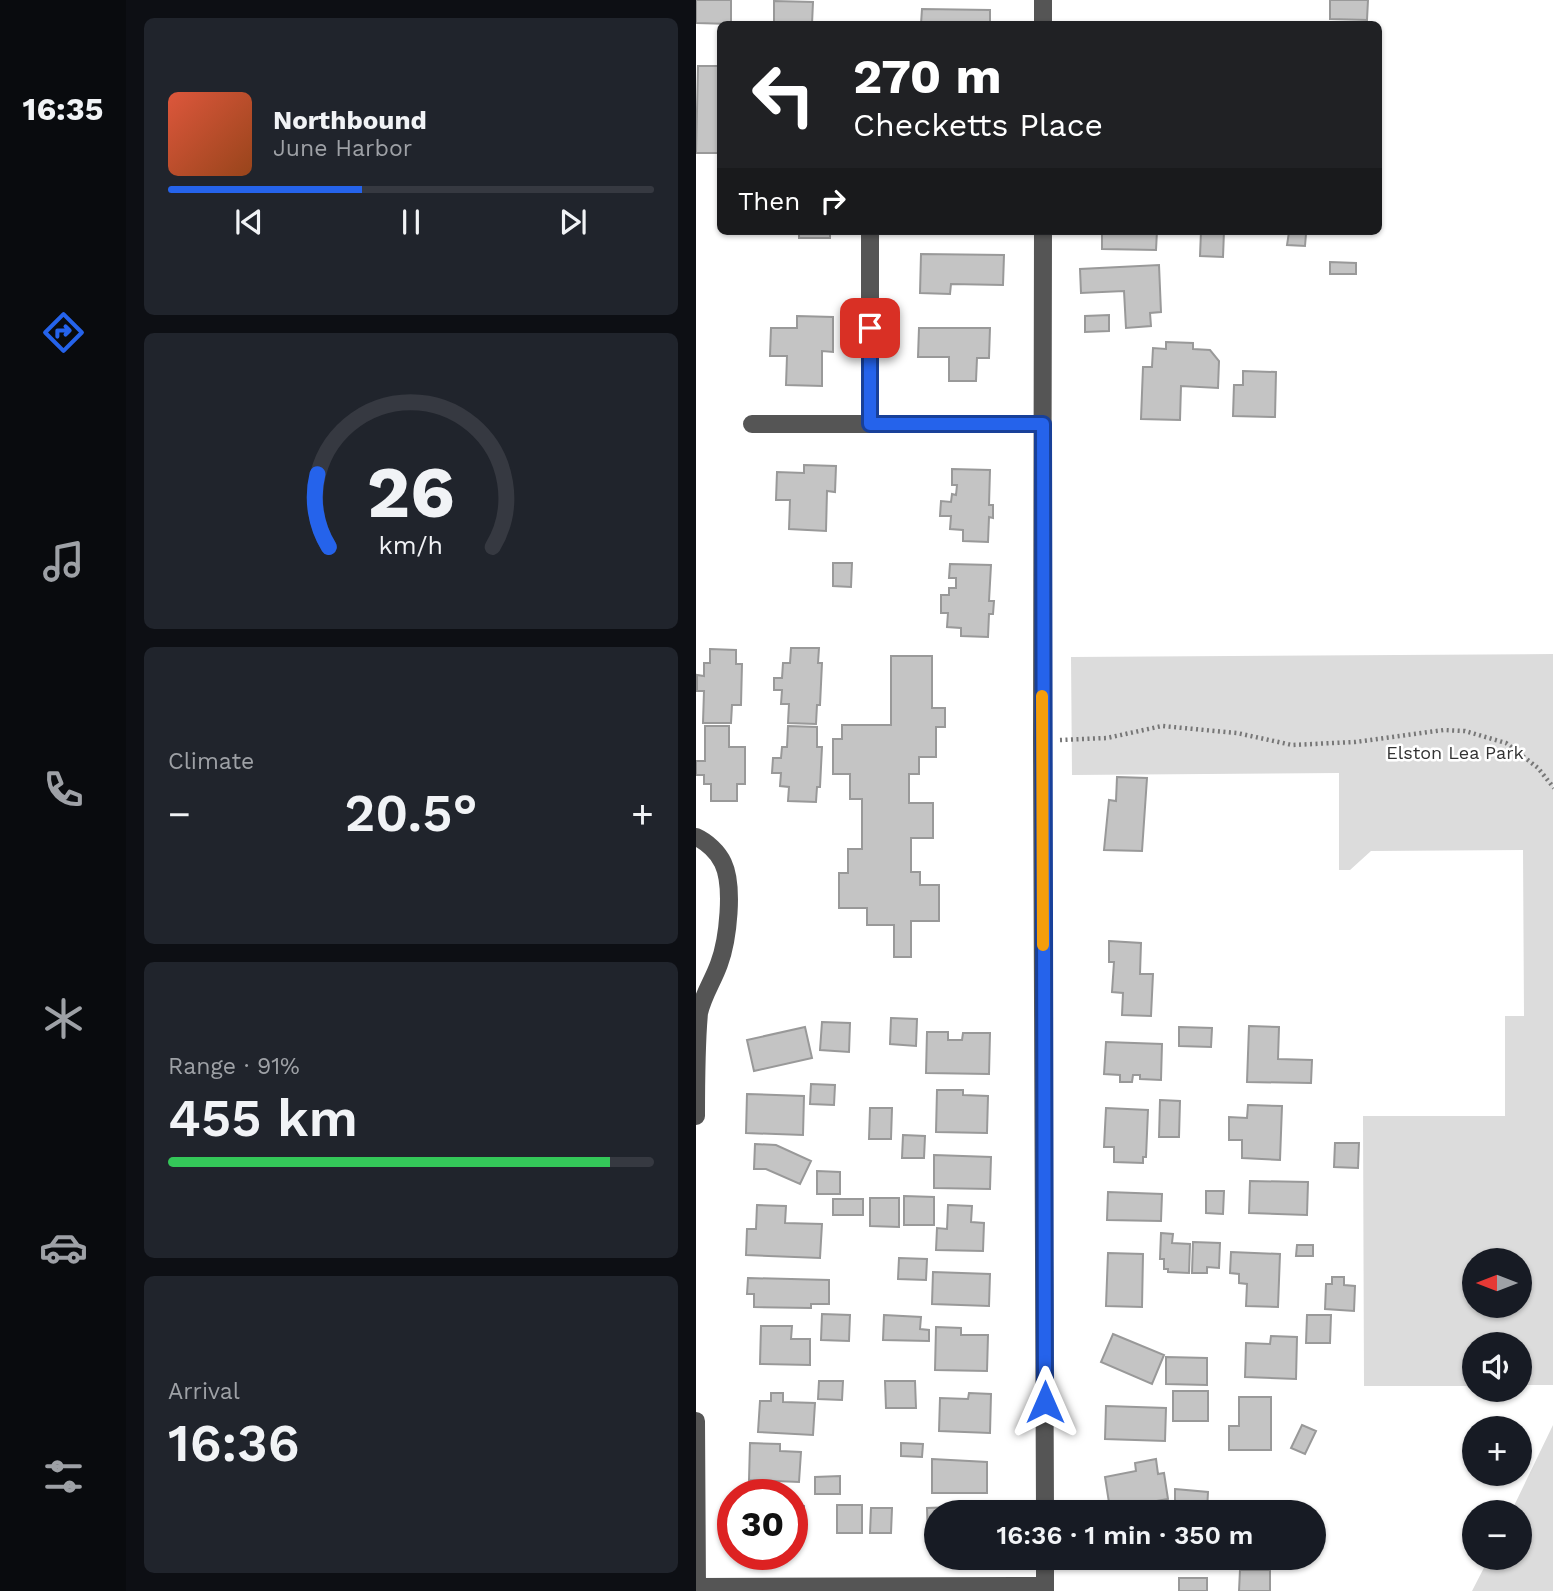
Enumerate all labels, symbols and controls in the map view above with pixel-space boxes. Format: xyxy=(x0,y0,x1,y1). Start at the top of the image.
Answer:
text: 270 m xyxy=(853,47,1002,105)
icon: left xyxy=(738,49,829,140)
text: 16:35 xyxy=(23,90,103,128)
text: Northbound xyxy=(273,105,427,135)
text: Checketts Place xyxy=(853,106,1103,144)
text: June Harbor xyxy=(273,135,412,162)
icon: right xyxy=(814,182,852,220)
text: Then xyxy=(738,186,800,216)
icon: previous xyxy=(230,203,268,241)
icon: pause xyxy=(392,203,430,241)
icon: next xyxy=(554,203,592,241)
pin xyxy=(840,298,900,358)
icon: directions xyxy=(39,308,88,357)
icon: arrive xyxy=(851,309,889,347)
text: 26 xyxy=(367,449,455,535)
text: km/h xyxy=(379,531,443,560)
icon: music xyxy=(39,537,88,586)
park label: Elston Lea Park xyxy=(1386,742,1524,763)
text: Climate xyxy=(168,748,254,775)
icon: phone xyxy=(39,765,88,814)
text: 20.5° xyxy=(345,783,477,844)
text: − xyxy=(168,792,191,836)
text: + xyxy=(631,792,654,836)
icon: climate xyxy=(39,994,88,1043)
text: Range · 91% xyxy=(168,1053,300,1080)
text: 455 km xyxy=(168,1088,358,1149)
icon: car xyxy=(39,1223,88,1272)
north arrow xyxy=(1462,1248,1532,1318)
map controls xyxy=(1462,1248,1532,1570)
button: sound xyxy=(1462,1332,1532,1402)
position arrow xyxy=(1008,1365,1082,1439)
text: Arrival xyxy=(168,1378,240,1405)
text: 16:36 xyxy=(168,1413,300,1474)
button: + xyxy=(1462,1416,1532,1486)
icon: filters xyxy=(39,1452,88,1501)
speed limit sign: 30 xyxy=(717,1479,808,1570)
button: − xyxy=(1462,1500,1532,1570)
text: 16:36 · 1 min · 350 m xyxy=(997,1520,1253,1550)

